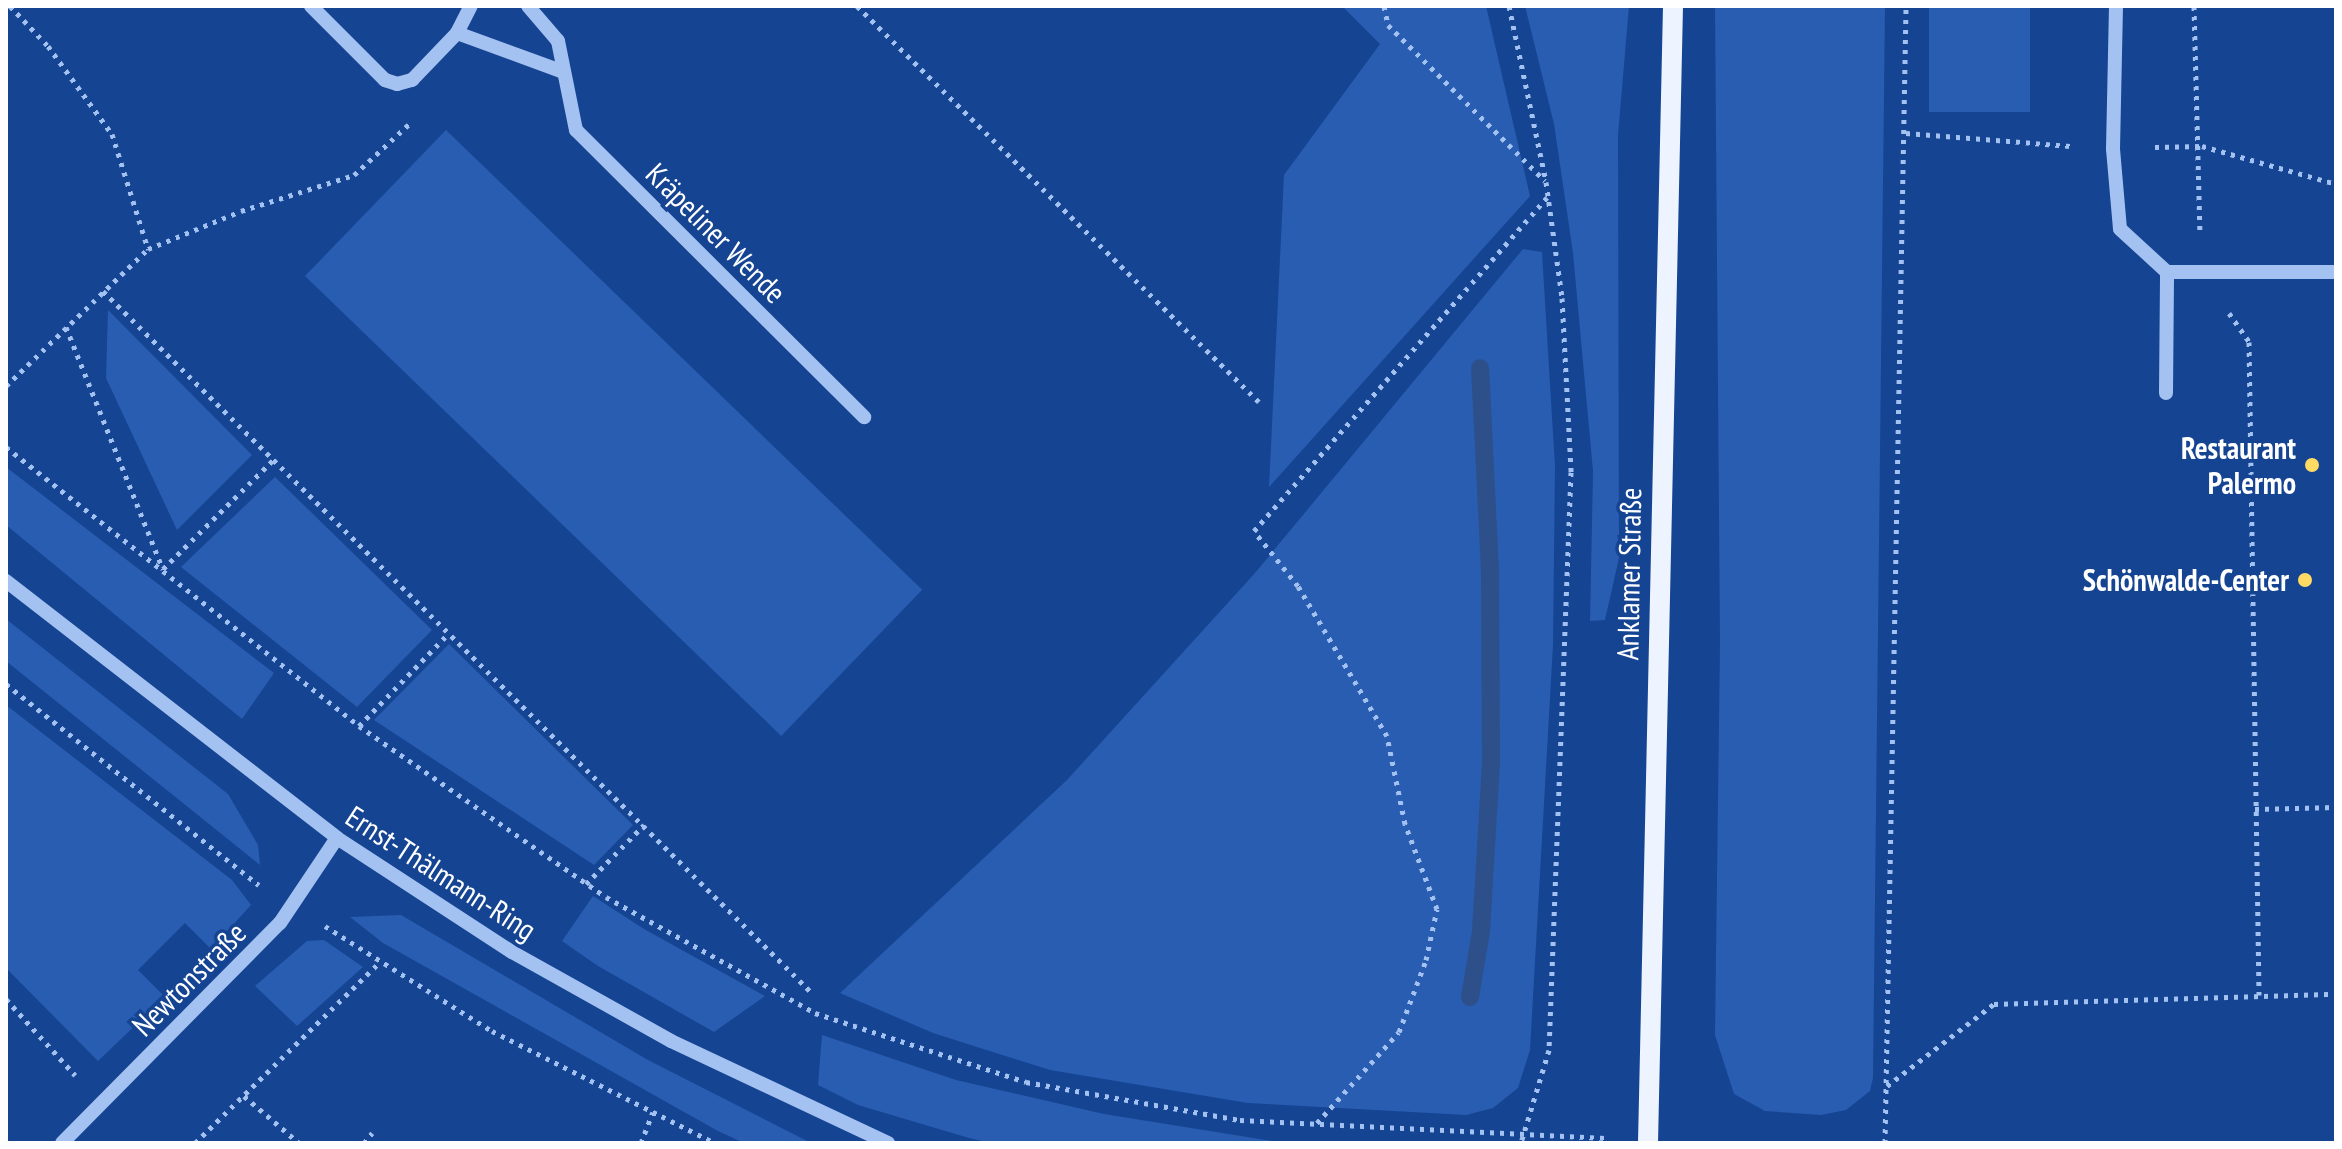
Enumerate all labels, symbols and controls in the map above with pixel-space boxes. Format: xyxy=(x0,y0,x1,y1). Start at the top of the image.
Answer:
street label: Kräpeliner Wende xyxy=(638,155,794,311)
place label: Restaurant Palermo xyxy=(2181,430,2296,500)
marker: Restaurant Palermo xyxy=(2303,456,2321,474)
street label: Anklamer Straße xyxy=(1609,487,1649,661)
place label: Schönwalde-Center xyxy=(2083,562,2289,598)
marker: Schönwalde-Center xyxy=(2296,571,2314,589)
street label: Ernst-Thälmann-Ring xyxy=(339,798,543,948)
street label: Newtonstraße xyxy=(125,915,253,1043)

